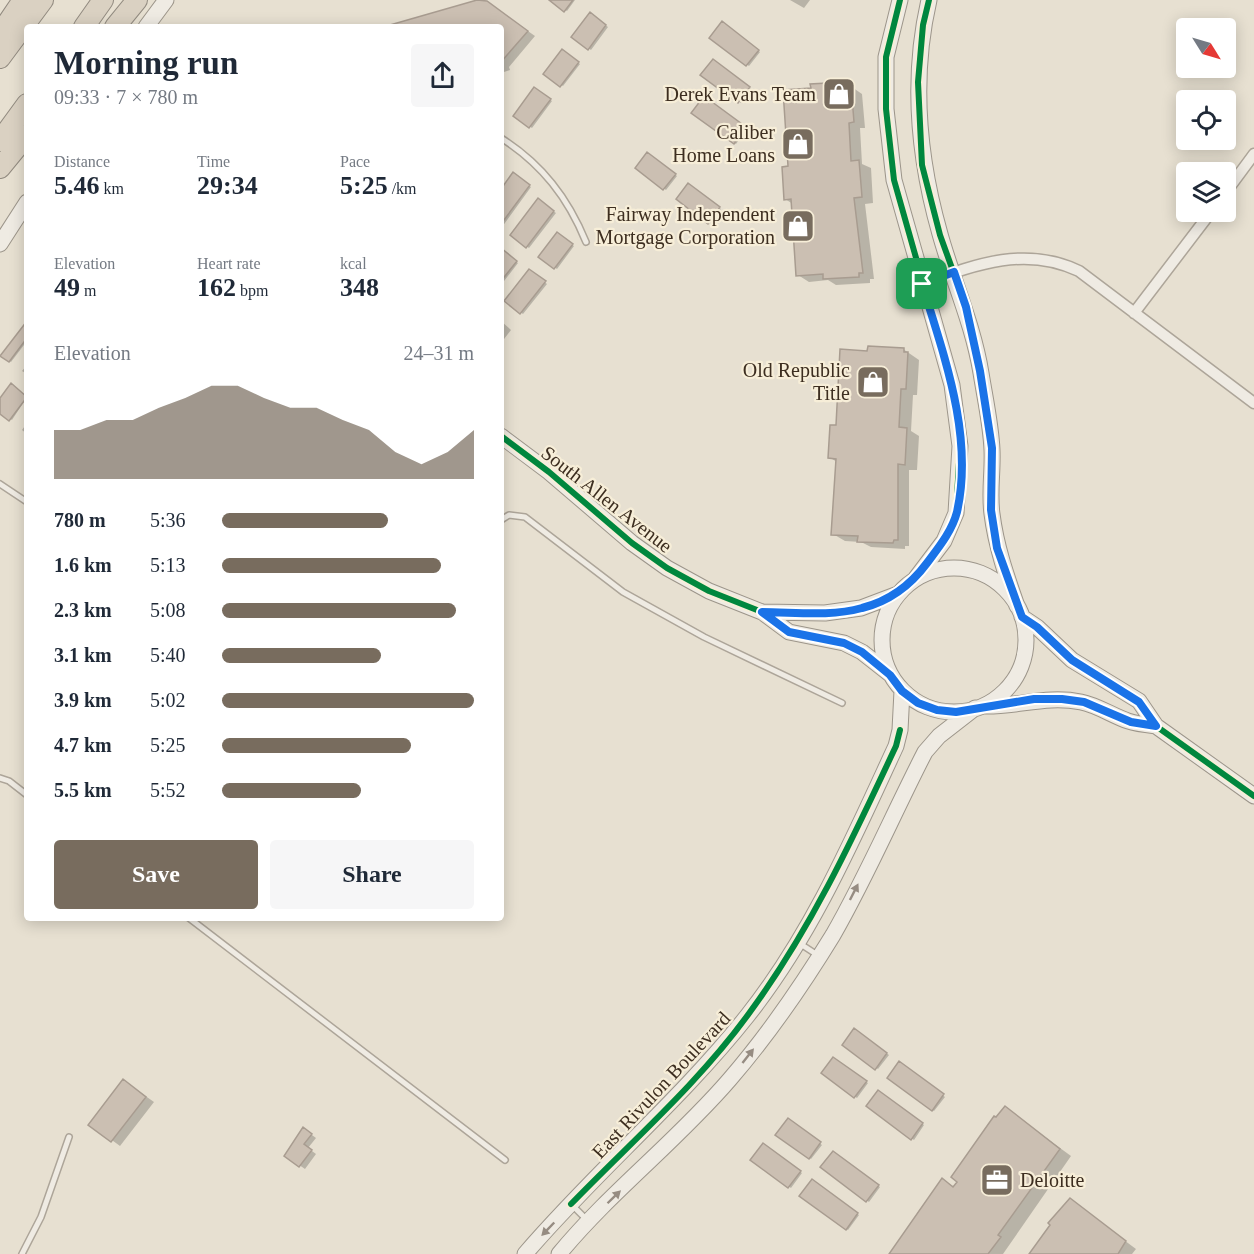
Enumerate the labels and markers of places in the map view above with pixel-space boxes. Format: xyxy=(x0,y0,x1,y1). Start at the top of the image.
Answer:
shop icon: Derek Evans Team xyxy=(821,76,857,112)
place label: Derek Evans Team xyxy=(664,83,816,105)
place label: Caliber Home Loans xyxy=(672,121,775,166)
shop icon: Caliber Home Loans xyxy=(780,126,816,162)
place label: Fairway Independent Mortgage Corporation xyxy=(596,203,775,249)
shop icon: Fairway Independent Mortgage Corporation xyxy=(780,208,816,244)
pin xyxy=(896,258,947,309)
place label: Old Republic Title xyxy=(743,359,850,404)
shop icon: Old Republic Title xyxy=(855,364,891,400)
office icon: Deloitte xyxy=(979,1162,1015,1198)
place label: Deloitte xyxy=(1020,1169,1085,1191)

